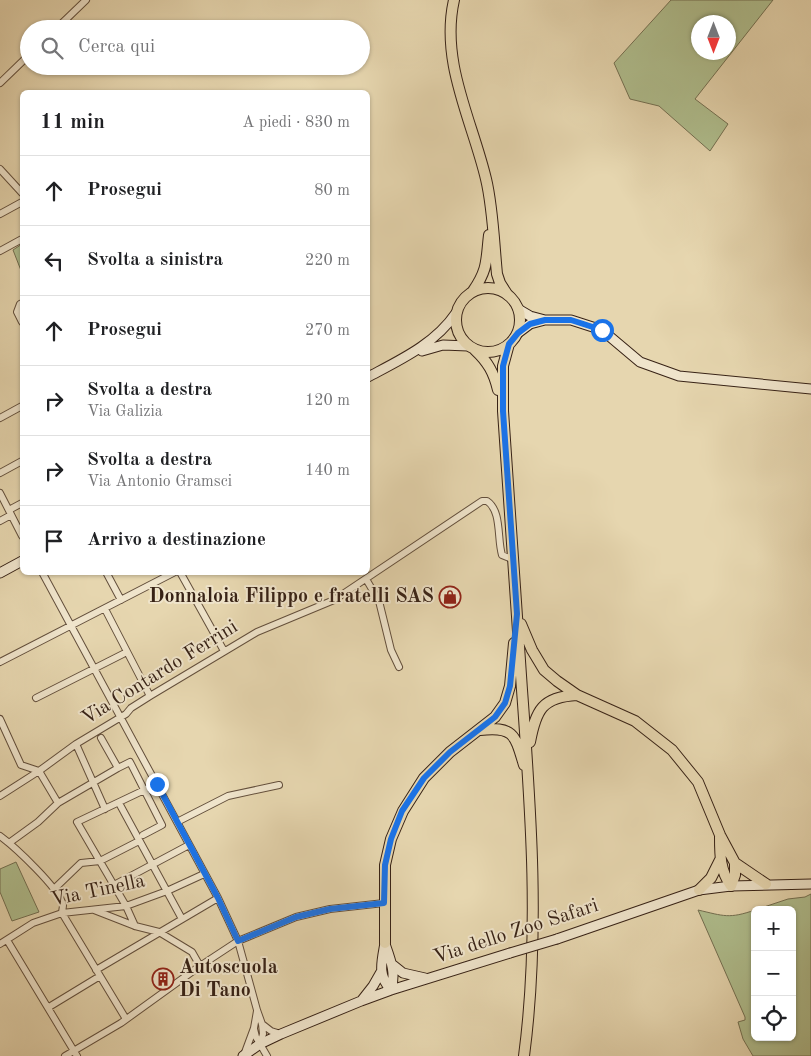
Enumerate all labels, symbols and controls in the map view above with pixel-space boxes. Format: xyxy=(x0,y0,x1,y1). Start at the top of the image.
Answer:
north arrow xyxy=(691,15,736,60)
search box xyxy=(20,20,370,75)
icon: search xyxy=(38,34,66,62)
text: Cerca qui xyxy=(78,38,155,57)
text: 11 min xyxy=(40,112,105,133)
text: A piedi · 830 m xyxy=(242,115,350,131)
icon: ahead xyxy=(40,177,68,205)
text: Prosegui xyxy=(87,181,162,200)
text: 80 m xyxy=(314,183,350,199)
icon: left xyxy=(40,247,68,275)
text: Svolta a sinistra xyxy=(87,251,223,270)
text: 220 m xyxy=(305,253,350,269)
icon: ahead xyxy=(40,317,68,345)
route start xyxy=(591,319,614,342)
text: Prosegui xyxy=(87,321,162,340)
text: 270 m xyxy=(305,323,350,339)
text: Svolta a destra xyxy=(87,381,212,400)
icon: right xyxy=(40,387,68,415)
text: 120 m xyxy=(305,393,350,409)
text: Via Galizia xyxy=(87,404,163,420)
text: Svolta a destra xyxy=(87,451,212,470)
icon: right xyxy=(40,457,68,485)
text: 140 m xyxy=(305,463,350,479)
text: Via Antonio Gramsci xyxy=(87,474,232,490)
icon: arrive xyxy=(40,527,68,555)
text: Arrivo a destinazione xyxy=(87,531,266,550)
shop icon: Donnaloia Filippo e fratelli SAS xyxy=(438,585,462,609)
place label: Donnaloia Filippo e fratelli SAS xyxy=(149,587,434,607)
street label: Via Contardo Ferrini xyxy=(78,617,242,729)
route end xyxy=(146,773,169,796)
street label: Via Tinella xyxy=(49,871,147,911)
street label: Via dello Zoo Safari xyxy=(431,896,601,968)
map controls xyxy=(751,906,796,1041)
button: + xyxy=(751,906,796,951)
button: − xyxy=(751,951,796,996)
place label: Autoscuola Di Tano xyxy=(179,958,278,1001)
building icon: Autoscuola Di Tano xyxy=(151,967,175,991)
button: locate xyxy=(751,996,796,1041)

